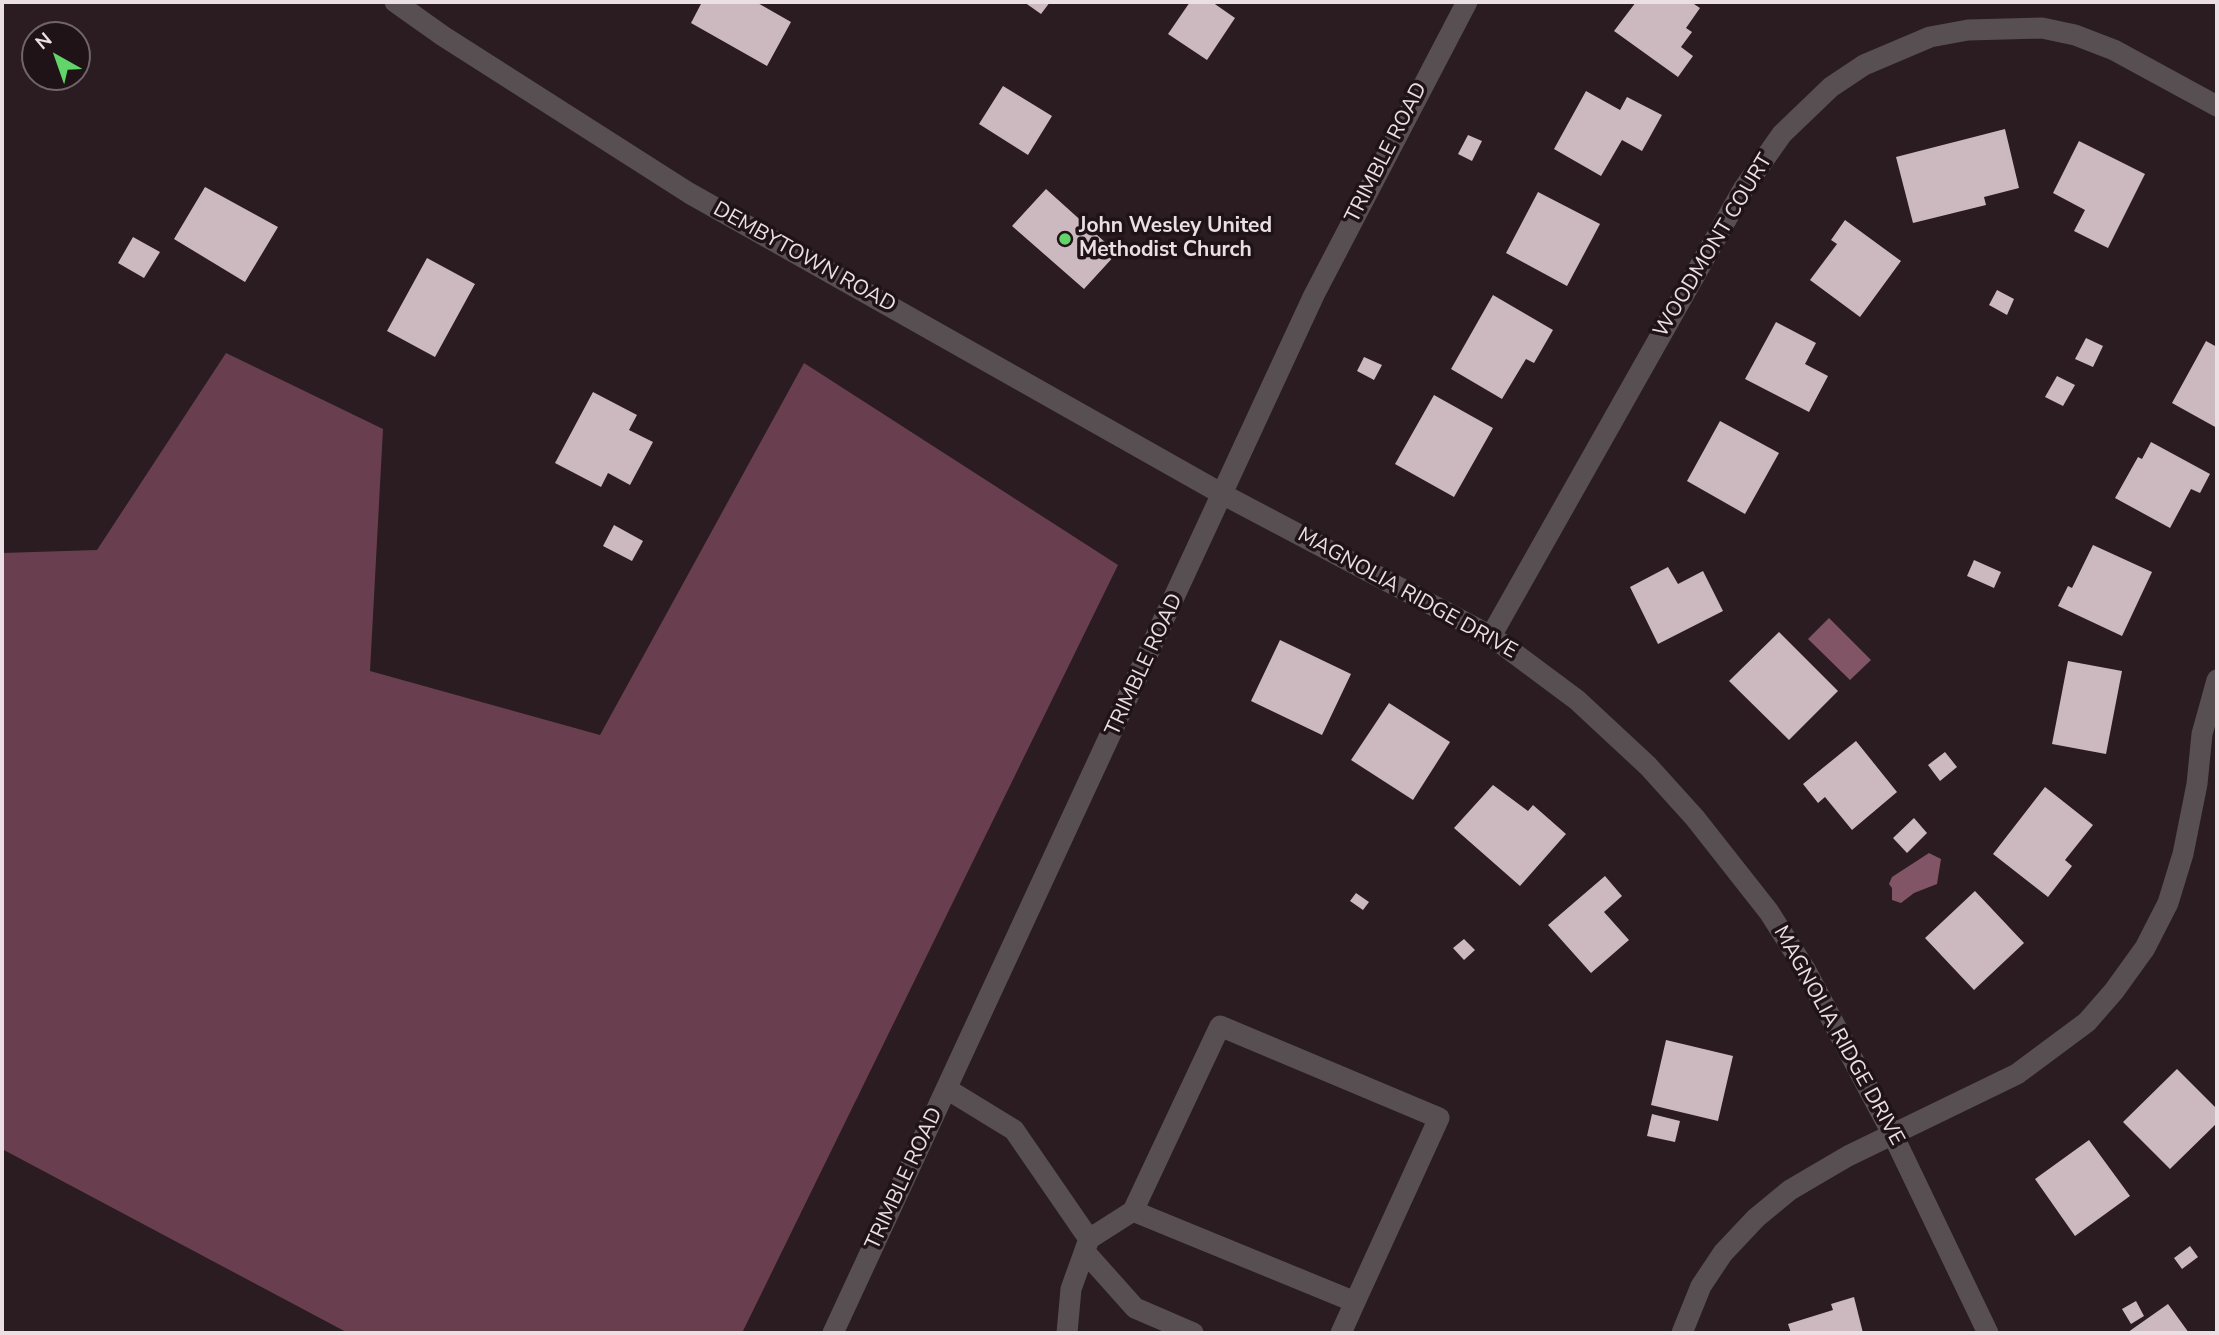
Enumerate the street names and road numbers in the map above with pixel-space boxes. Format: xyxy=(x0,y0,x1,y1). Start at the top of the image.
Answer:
street label: TRIMBLE ROAD xyxy=(1341,79,1433,227)
street label: WOODMONT COURT xyxy=(1649,150,1779,342)
street label: DEMBYTOWN ROAD xyxy=(708,197,900,319)
street label: MAGNOLIA RIDGE DRIVE xyxy=(1293,523,1521,665)
street label: TRIMBLE ROAD xyxy=(1101,590,1189,740)
street label: MAGNOLIA RIDGE DRIVE xyxy=(1767,922,1909,1150)
street label: TRIMBLE ROAD xyxy=(861,1104,949,1254)

